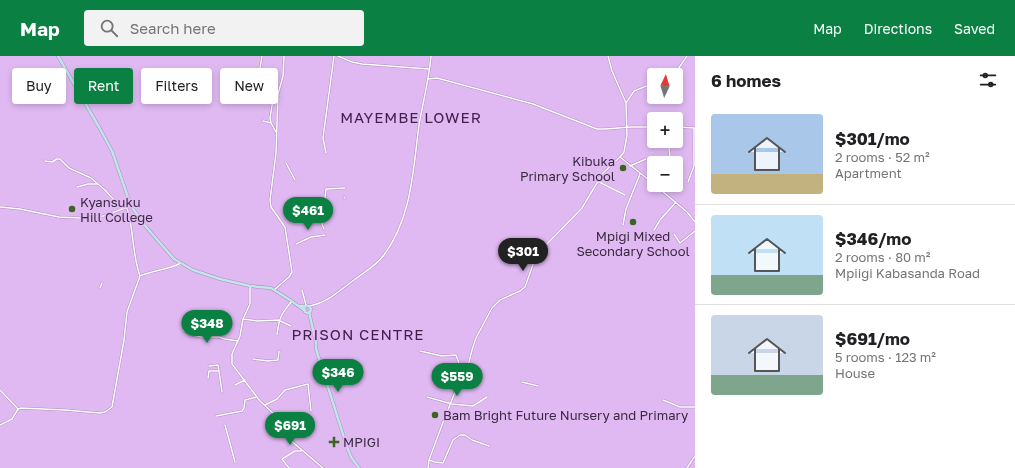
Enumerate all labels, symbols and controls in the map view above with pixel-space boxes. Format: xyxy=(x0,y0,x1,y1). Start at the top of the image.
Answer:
search box xyxy=(84,10,364,46)
text: Map xyxy=(20,17,60,40)
icon: search xyxy=(98,17,120,39)
text: Search here xyxy=(130,19,216,37)
text: Map xyxy=(813,20,842,37)
text: Directions xyxy=(864,20,932,37)
text: Saved xyxy=(954,20,995,37)
chip: Buy xyxy=(12,68,66,104)
chip: Rent xyxy=(74,68,133,104)
chip: Filters xyxy=(141,68,212,104)
chip: New xyxy=(220,68,278,104)
north arrow xyxy=(647,68,683,104)
map controls xyxy=(647,68,683,192)
icon: filters xyxy=(977,69,999,91)
text: 6 homes xyxy=(711,70,781,91)
district label: MAYEMBE LOWER xyxy=(340,108,482,126)
button: + xyxy=(647,112,683,148)
text: $301/mo xyxy=(835,128,910,149)
icon: home xyxy=(743,130,791,178)
text: 2 rooms · 52 m² xyxy=(835,149,930,165)
place label: Kibuka Primary School xyxy=(520,153,615,184)
button: − xyxy=(647,156,683,192)
marker: Kibuka Primary School xyxy=(618,163,628,173)
text: Apartment xyxy=(835,165,902,181)
place label: Kyansuku Hill College xyxy=(80,194,153,225)
pin: $461 xyxy=(284,197,332,231)
text: $461 xyxy=(292,202,324,218)
marker: Kyansuku Hill College xyxy=(67,204,77,214)
marker: Mpigi Mixed Secondary School xyxy=(628,217,638,227)
place label: Mpigi Mixed Secondary School xyxy=(576,228,690,259)
text: $346/mo xyxy=(835,228,911,249)
icon: home xyxy=(743,231,791,279)
pin: $301 xyxy=(499,238,547,272)
text: $301 xyxy=(507,243,539,259)
text: 2 rooms · 80 m² xyxy=(835,249,931,265)
text: Mpiigi Kabasanda Road xyxy=(835,265,980,281)
pin: $348 xyxy=(183,310,231,344)
text: $348 xyxy=(190,315,224,331)
district label: PRISON CENTRE xyxy=(292,325,425,343)
text: $691/mo xyxy=(835,328,910,349)
icon: home xyxy=(743,331,791,379)
text: 5 rooms · 123 m² xyxy=(835,349,936,365)
pin: $346 xyxy=(314,359,362,393)
pin: $559 xyxy=(433,363,481,397)
text: $346 xyxy=(321,364,355,380)
text: House xyxy=(835,365,875,381)
text: $559 xyxy=(441,368,473,384)
place label: Bam Bright Future Nursery and Primary xyxy=(443,407,689,423)
marker: Bam Bright Future Nursery and Primary xyxy=(430,410,440,420)
pin: $691 xyxy=(266,412,314,446)
text: $691 xyxy=(274,417,306,433)
place label: MPIGI xyxy=(343,434,380,450)
marker: MPIGI xyxy=(328,436,340,448)

